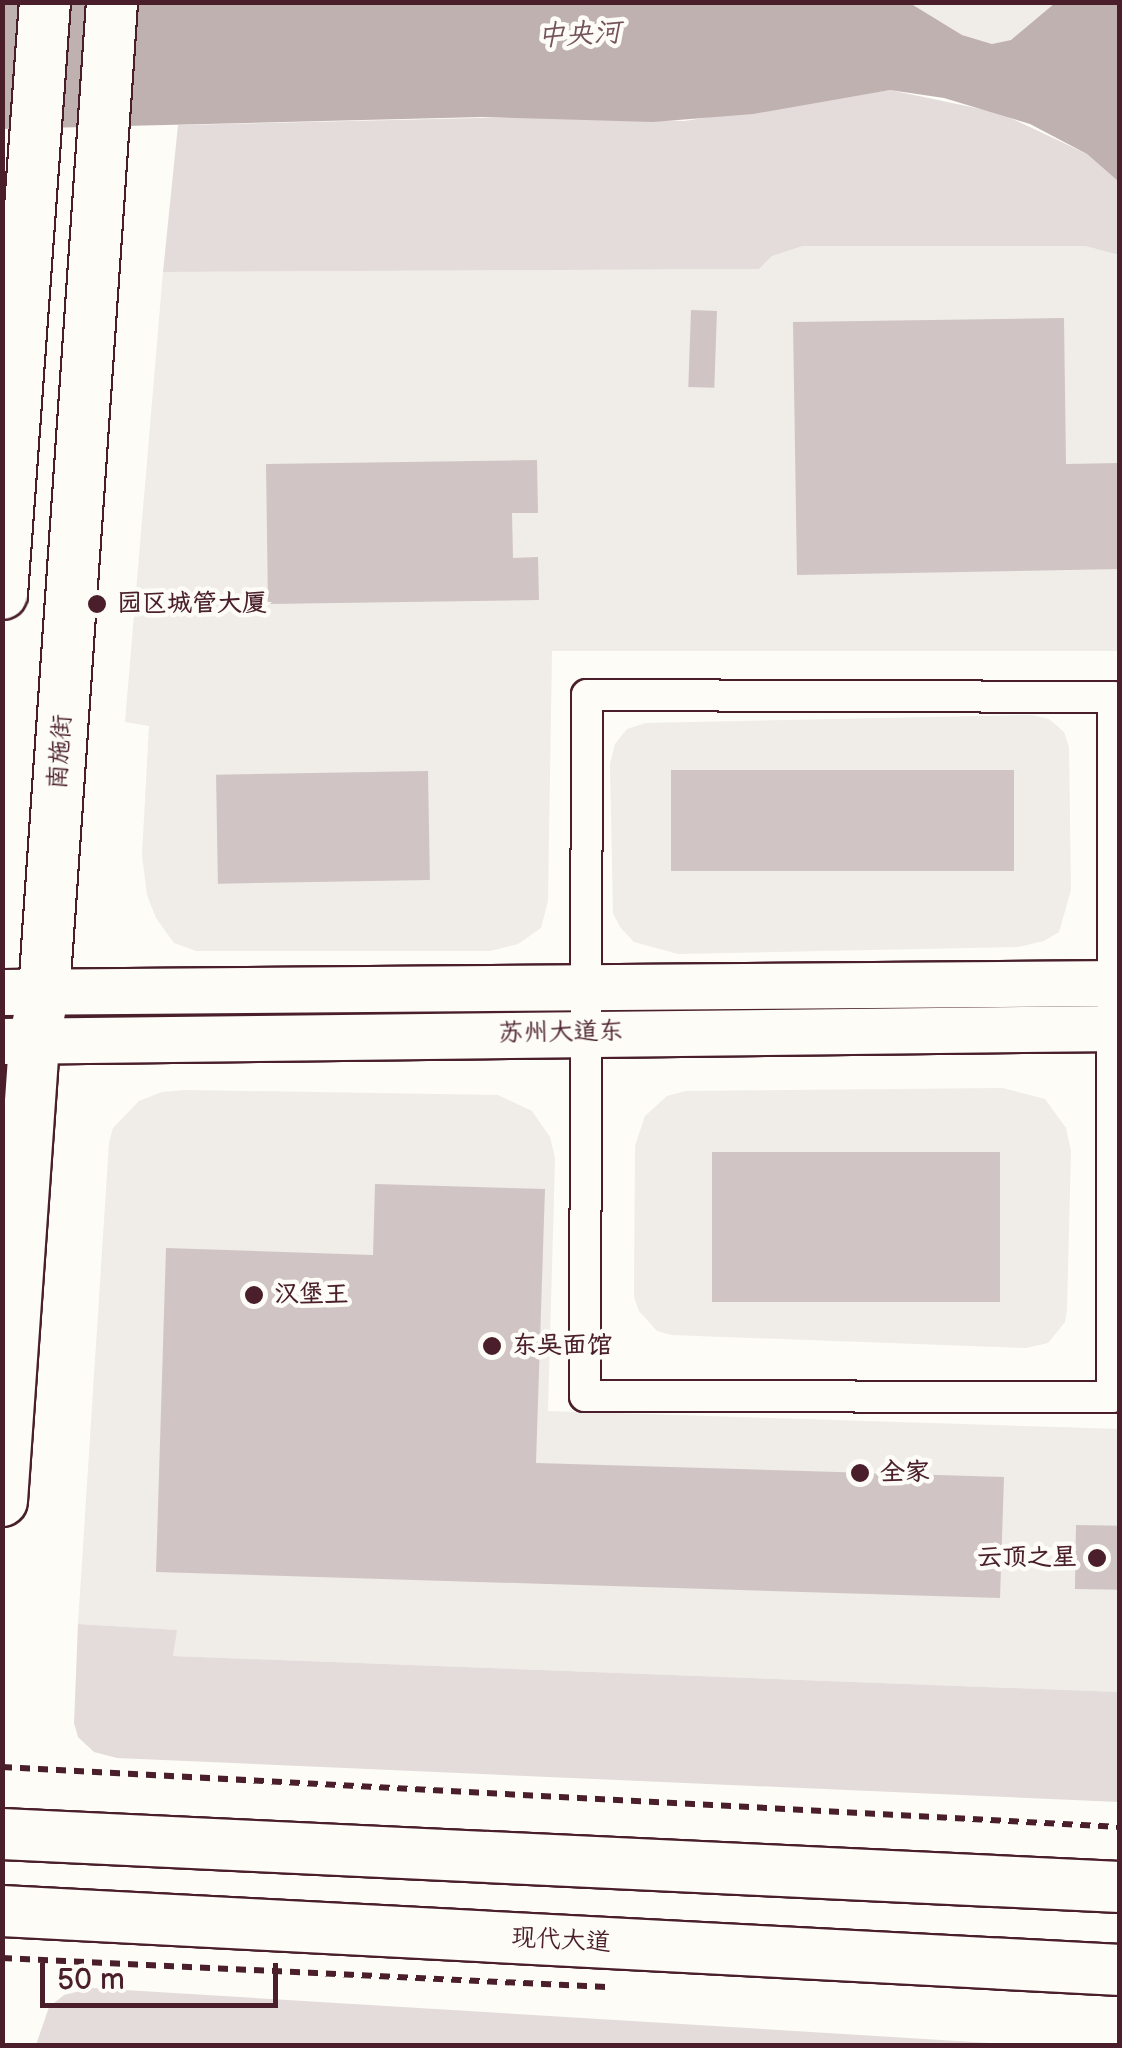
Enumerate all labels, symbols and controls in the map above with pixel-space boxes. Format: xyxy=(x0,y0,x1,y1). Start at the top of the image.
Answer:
water label: 中央河 xyxy=(536,16,622,54)
place label: 园区城管大厦 xyxy=(117,589,267,619)
marker: 园区城管大厦 xyxy=(86,593,108,615)
street label: 南施街 xyxy=(43,714,79,790)
street label: 苏州大道东 xyxy=(498,1017,624,1049)
place label: 汉堡王 xyxy=(274,1280,349,1310)
marker: 汉堡王 xyxy=(243,1284,265,1306)
place label: 东吴面馆 xyxy=(512,1331,612,1361)
marker: 东吴面馆 xyxy=(481,1335,503,1357)
place label: 全家 xyxy=(880,1458,930,1488)
marker: 全家 xyxy=(849,1462,871,1484)
place label: 云顶之星 xyxy=(977,1543,1077,1573)
marker: 云顶之星 xyxy=(1086,1547,1108,1569)
street label: 现代大道 xyxy=(510,1923,612,1959)
scale bar xyxy=(45,1943,282,2005)
text: 50 m xyxy=(57,1962,125,1998)

